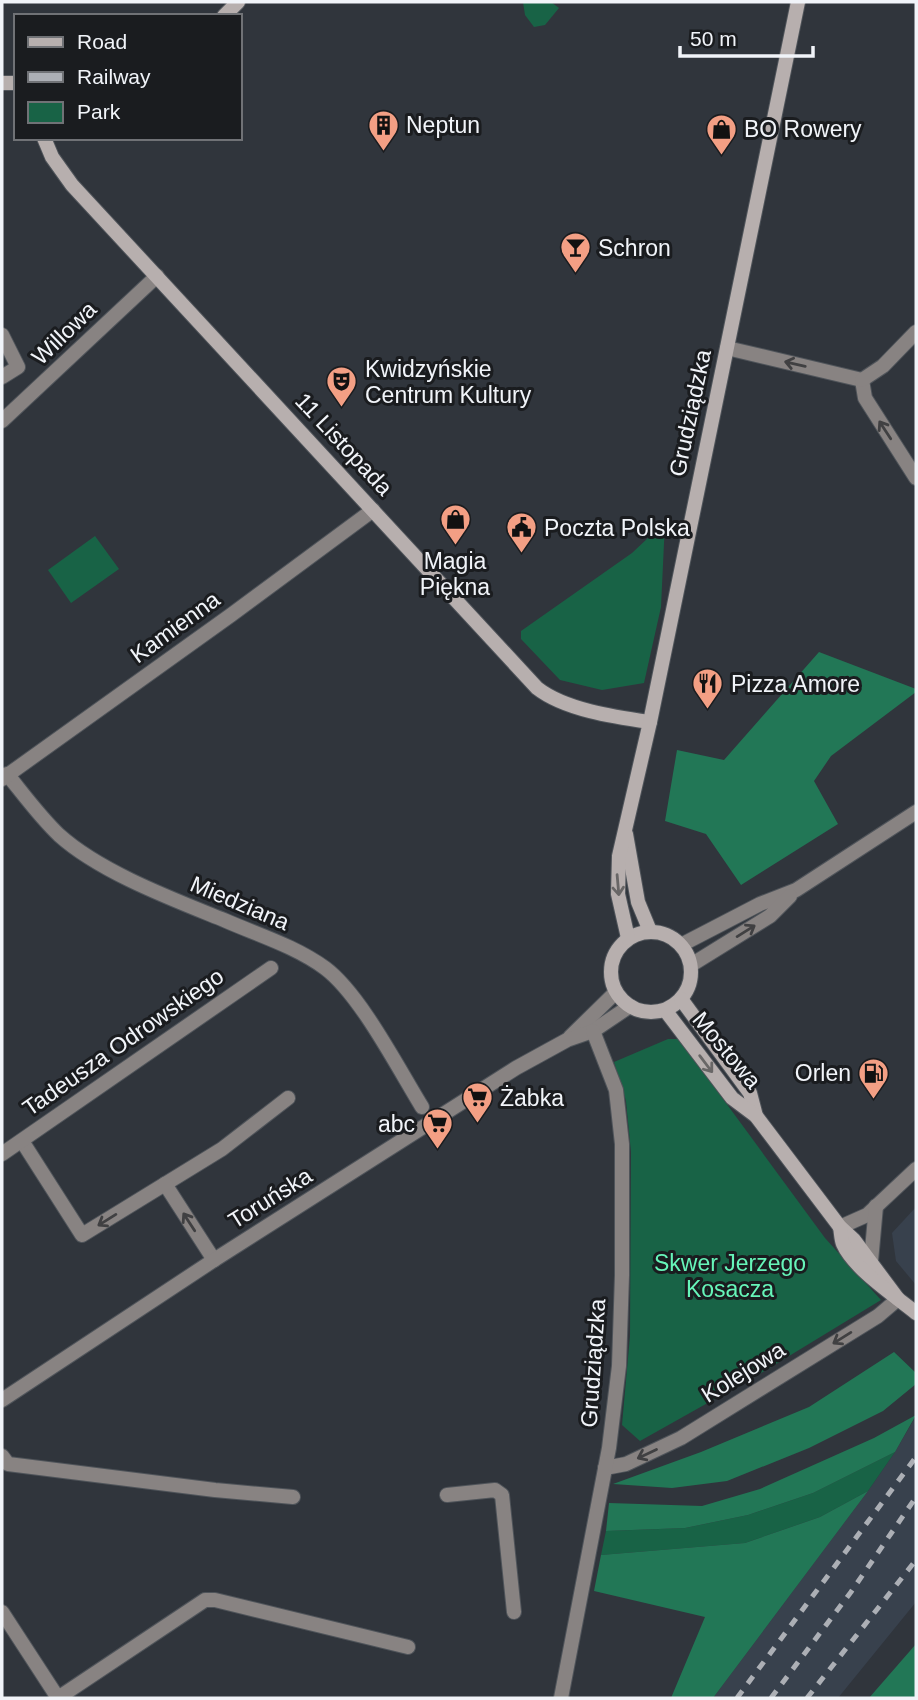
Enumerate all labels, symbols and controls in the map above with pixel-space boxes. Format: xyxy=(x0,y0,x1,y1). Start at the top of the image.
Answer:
legend xyxy=(14,14,242,140)
scale bar xyxy=(680,14,813,58)
text: 50 m xyxy=(690,27,737,50)
text: Road xyxy=(77,30,127,53)
text: Railway xyxy=(77,65,151,88)
text: Park xyxy=(77,100,121,123)
building icon: Neptun xyxy=(366,108,400,152)
place label: Neptun xyxy=(406,112,480,138)
shop icon: BO Rowery xyxy=(704,112,738,156)
place label: BO Rowery xyxy=(744,116,862,142)
bar icon: Schron xyxy=(558,231,592,275)
place label: Schron xyxy=(598,235,671,261)
street label: Willowa xyxy=(26,296,102,370)
street label: Grudziądzka xyxy=(664,347,716,479)
place label: Kwidzyńskie Centrum Kultury xyxy=(365,356,532,408)
one-way arrow xyxy=(785,357,807,370)
theatre icon: Kwidzyńskie Centrum Kultury xyxy=(325,365,359,409)
street label: 11 Listopada xyxy=(290,388,398,501)
one-way arrow xyxy=(878,421,892,441)
shop icon: Magia Piękna xyxy=(438,503,472,547)
public building icon: Poczta Polska xyxy=(504,511,538,555)
place label: Poczta Polska xyxy=(544,515,690,541)
place label: Magia Piękna xyxy=(420,548,490,600)
street label: Kamienna xyxy=(125,586,225,668)
restaurant icon: Pizza Amore xyxy=(691,667,725,711)
place label: Pizza Amore xyxy=(731,671,860,697)
street label: Miedziana xyxy=(187,871,294,936)
one-way arrow xyxy=(612,873,625,896)
one-way arrow xyxy=(736,923,755,938)
street label: Tadeusza Odrowskiego xyxy=(18,963,228,1121)
street label: Mostowa xyxy=(687,1006,767,1094)
one-way arrow xyxy=(698,1055,713,1073)
fuel station icon: Orlen xyxy=(857,1056,891,1100)
place label: Orlen xyxy=(795,1060,851,1086)
supermarket icon: Żabka xyxy=(460,1081,494,1125)
place label: Żabka xyxy=(500,1085,564,1111)
supermarket icon: abc xyxy=(421,1107,455,1151)
place label: abc xyxy=(378,1111,415,1137)
street label: Toruńska xyxy=(224,1162,317,1234)
one-way arrow xyxy=(98,1213,118,1227)
one-way arrow xyxy=(182,1213,196,1233)
park label: Skwer Jerzego Kosacza xyxy=(654,1250,806,1302)
street label: Grudziądzka xyxy=(576,1297,610,1428)
one-way arrow xyxy=(833,1331,853,1345)
street label: Kolejowa xyxy=(697,1336,790,1408)
one-way arrow xyxy=(637,1448,658,1461)

